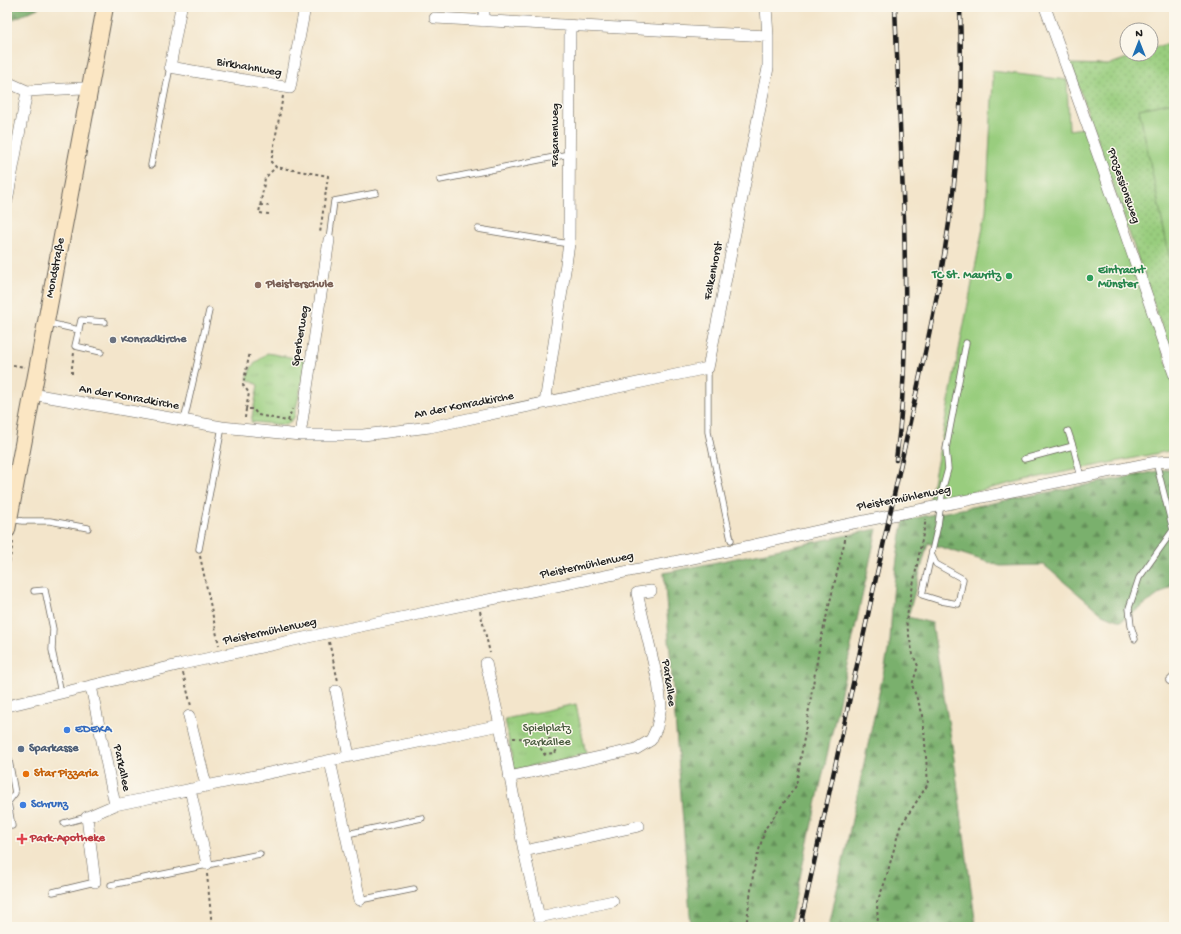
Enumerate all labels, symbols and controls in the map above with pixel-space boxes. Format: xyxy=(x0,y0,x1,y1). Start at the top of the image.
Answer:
north arrow xyxy=(1119,22,1159,62)
text: N xyxy=(1135,28,1143,40)
street label: Birkhahnweg xyxy=(214,55,283,81)
street label: Fasanenweg xyxy=(549,103,563,168)
street label: Prozessionsweg xyxy=(1103,146,1142,226)
street label: Mondstraße xyxy=(43,236,69,299)
street label: Falkenhorst xyxy=(701,240,727,302)
place label: Eintracht Münster xyxy=(1097,264,1146,292)
place label: TC St. Mauritz xyxy=(931,269,1002,283)
marker: TC St. Mauritz xyxy=(1004,271,1014,281)
marker: Eintracht Münster xyxy=(1085,273,1095,283)
place label: Pleisterschule xyxy=(265,278,334,292)
marker: Pleisterschule xyxy=(253,280,263,290)
street label: Sperberweg xyxy=(289,305,313,367)
place label: Konradkirche xyxy=(120,333,187,347)
marker: Konradkirche xyxy=(108,335,118,345)
street label: An der Konradkirche xyxy=(78,382,181,414)
street label: An der Konradkirche xyxy=(413,389,516,423)
street label: Pleistermühlenweg xyxy=(855,483,952,515)
street label: Pleistermühlenweg xyxy=(538,549,635,583)
street label: Pleistermühlenweg xyxy=(221,615,318,649)
street label: Parkallee xyxy=(658,658,678,708)
park label: Spielplatz Parkallee xyxy=(522,722,572,750)
place label: EDEKA xyxy=(74,723,112,737)
marker: EDEKA xyxy=(62,725,72,735)
place label: Sparkasse xyxy=(29,742,79,756)
street label: Parkallee xyxy=(109,742,133,793)
marker: Sparkasse xyxy=(16,744,26,754)
place label: Star Pizzaria xyxy=(34,767,100,781)
marker: Star Pizzaria xyxy=(21,769,31,779)
place label: Schrunz xyxy=(31,798,69,812)
marker: Schrunz xyxy=(18,800,28,810)
place label: Park-Apotheke xyxy=(29,832,106,846)
marker: Park-Apotheke xyxy=(17,834,27,844)

